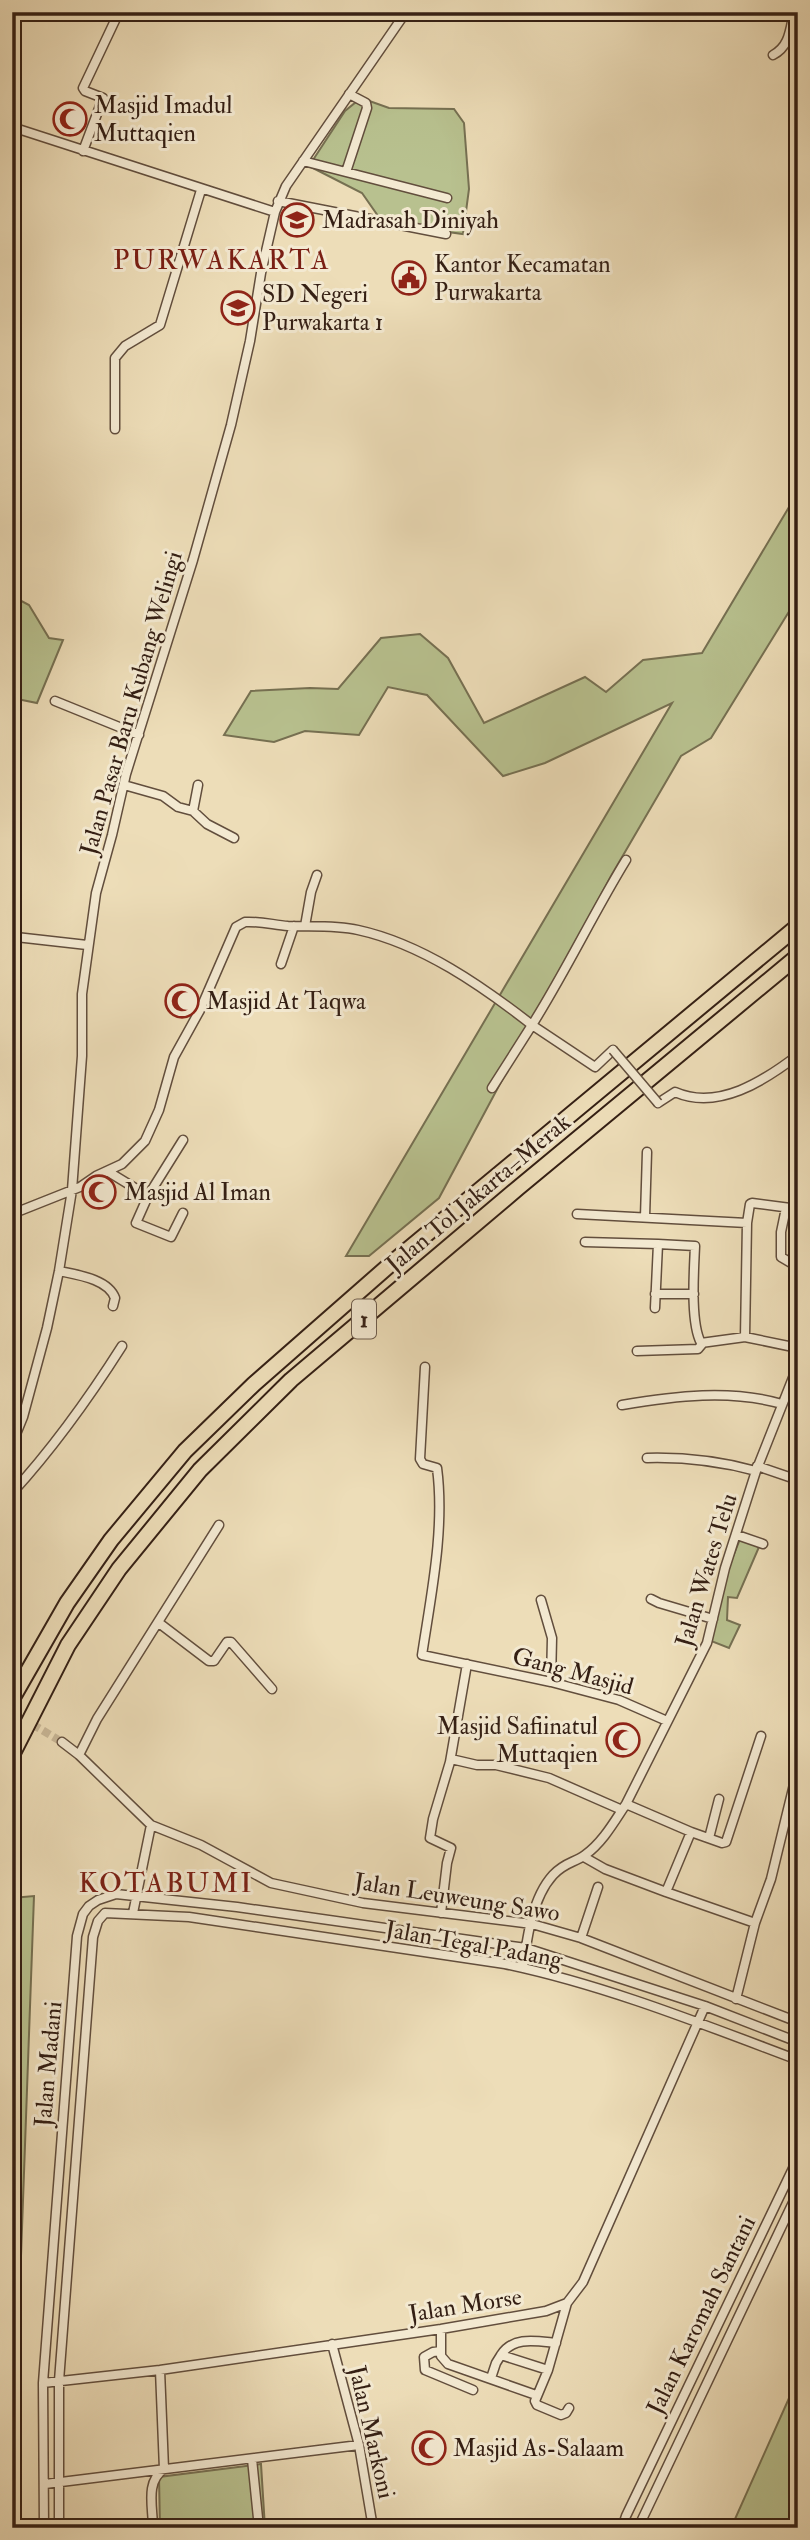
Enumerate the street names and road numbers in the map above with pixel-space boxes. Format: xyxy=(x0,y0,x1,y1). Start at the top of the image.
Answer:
street label: Jalan Pasar Baru Kubang Welingi xyxy=(73,547,190,860)
street label: Jalan Tol Jakarta–Merak xyxy=(379,1107,578,1280)
road number: 1 xyxy=(352,1300,376,1338)
street label: Jalan Wates Telu xyxy=(668,1490,745,1652)
street label: Gang Masjid xyxy=(509,1640,637,1703)
street label: Jalan Leuweung Sawo xyxy=(351,1866,562,1929)
street label: Jalan Tegal Padang xyxy=(382,1913,566,1976)
street label: Jalan Madani xyxy=(27,2000,69,2129)
street label: Jalan Karomah Santani xyxy=(639,2211,763,2421)
street label: Jalan Morse xyxy=(405,2281,524,2330)
street label: Jalan Markoni xyxy=(341,2362,402,2502)

